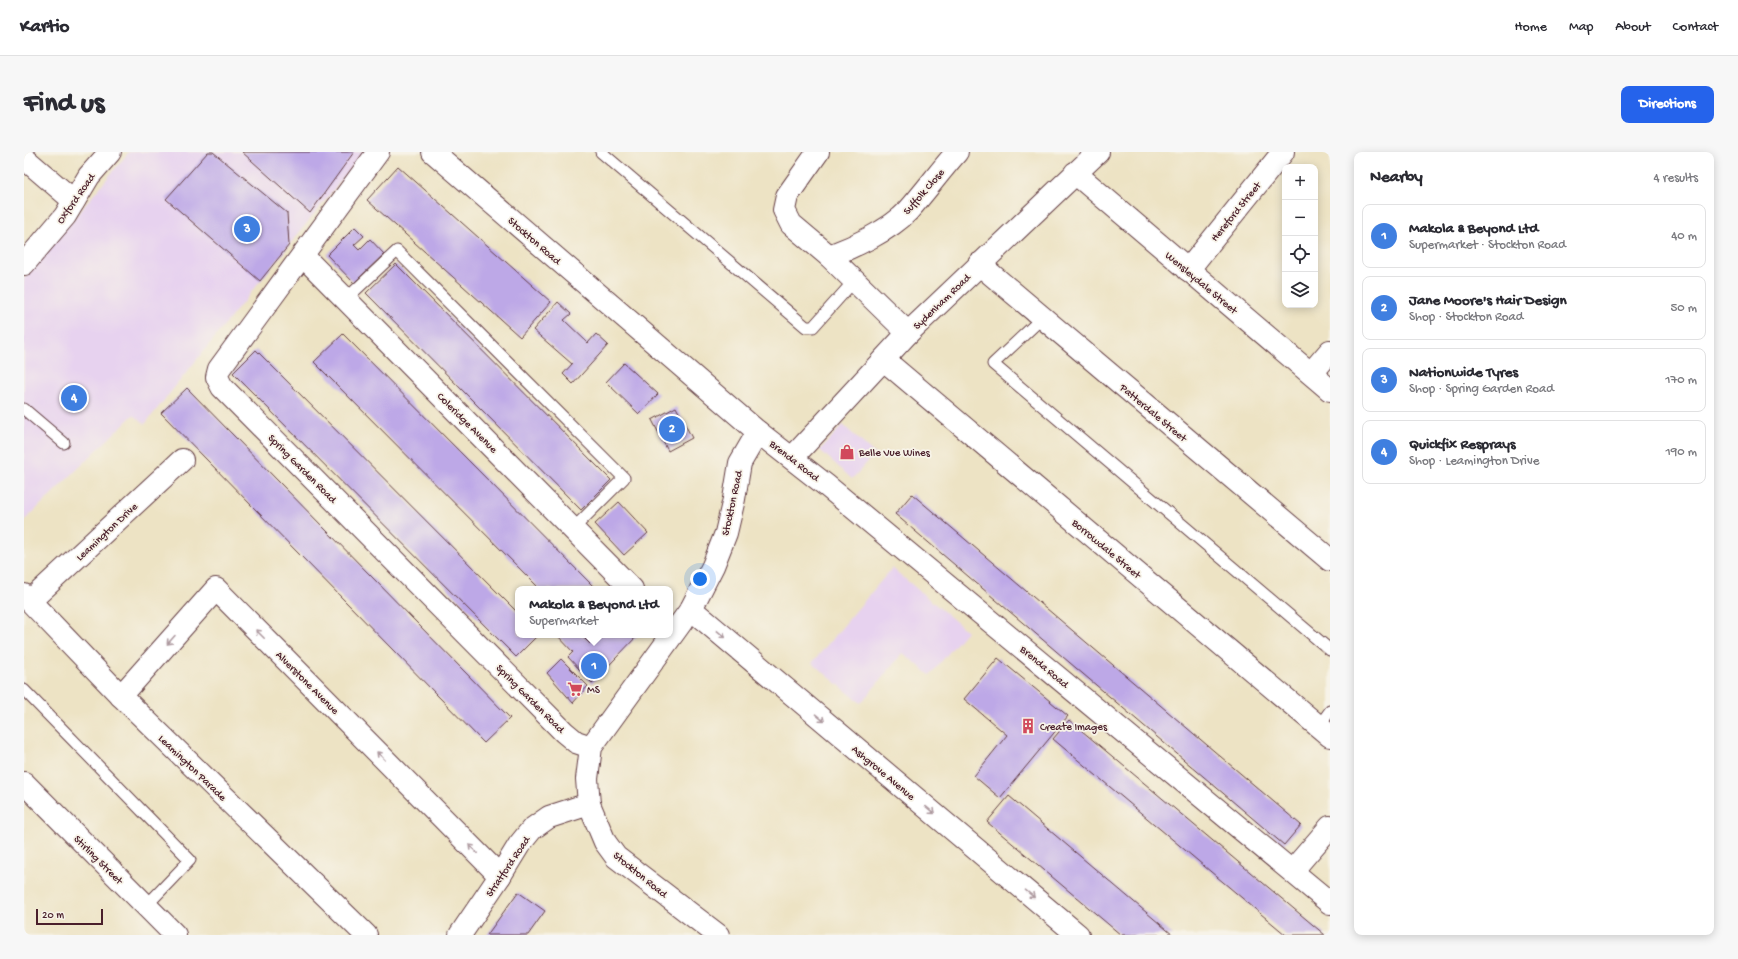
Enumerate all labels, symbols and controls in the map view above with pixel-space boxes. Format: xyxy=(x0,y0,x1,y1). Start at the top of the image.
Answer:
text: Kartio xyxy=(20,16,69,39)
text: Home xyxy=(1515,19,1547,36)
text: Map xyxy=(1569,19,1593,36)
text: About xyxy=(1615,19,1651,36)
text: Contact xyxy=(1673,19,1718,36)
button: Directions xyxy=(1621,86,1714,123)
text: Find us xyxy=(24,88,104,121)
map controls xyxy=(1282,164,1318,308)
button: + xyxy=(1282,164,1318,200)
street label: Suffolk Close xyxy=(901,166,948,218)
text: Nearby xyxy=(1370,168,1423,188)
street label: Oxford Road xyxy=(54,170,99,227)
text: 4 results xyxy=(1654,171,1698,186)
street label: Hereford Street xyxy=(1208,178,1265,244)
button: − xyxy=(1282,200,1318,236)
pin: 3 xyxy=(234,214,260,244)
street label: Stockton Road xyxy=(505,215,564,269)
text: Makola & Beyond Ltd xyxy=(1409,220,1538,238)
text: 1 xyxy=(1381,229,1387,244)
text: 40 m xyxy=(1671,229,1697,244)
button: locate xyxy=(1282,236,1318,272)
text: Supermarket · Stockton Road xyxy=(1409,238,1566,253)
street label: Wensleydale Street xyxy=(1162,250,1240,318)
street label: Sydenham Road xyxy=(911,271,974,333)
button: layers xyxy=(1282,272,1318,308)
text: Jane Moore's Hair Design xyxy=(1409,292,1567,310)
text: 2 xyxy=(1381,301,1387,316)
text: 50 m xyxy=(1670,301,1697,316)
text: Shop · Stockton Road xyxy=(1409,310,1523,325)
text: Nationwide Tyres xyxy=(1409,364,1518,382)
text: 3 xyxy=(1381,373,1387,388)
text: 170 m xyxy=(1665,373,1697,388)
street label: Patterdale Street xyxy=(1116,382,1190,446)
text: Shop · Spring Garden Road xyxy=(1409,382,1554,397)
pin: 4 xyxy=(61,383,87,413)
street label: Coleridge Avenue xyxy=(434,391,499,456)
pin: 2 xyxy=(659,414,685,444)
street label: Spring Garden Road xyxy=(265,433,339,507)
text: Quickfix Resprays xyxy=(1409,436,1516,454)
street label: Brenda Road xyxy=(766,438,822,486)
shop icon: Belle Vue Wines xyxy=(838,443,856,461)
text: 4 xyxy=(1381,445,1387,460)
text: 190 m xyxy=(1666,445,1697,460)
place label: Belle Vue Wines xyxy=(858,448,931,460)
text: Shop · Leamington Drive xyxy=(1409,454,1539,469)
street label: Stockton Road xyxy=(720,468,746,537)
street label: Leamington Drive xyxy=(74,501,141,564)
street label: Borrowdale Street xyxy=(1068,517,1144,583)
your location xyxy=(690,569,710,589)
popup xyxy=(515,586,673,638)
text: Makola & Beyond Ltd xyxy=(529,596,659,614)
text: Supermarket xyxy=(529,614,598,629)
one-way arrow xyxy=(255,629,265,639)
one-way arrow xyxy=(715,629,726,638)
one-way arrow xyxy=(167,634,176,645)
street label: Brenda Road xyxy=(1016,643,1072,692)
street label: Alverstone Avenue xyxy=(273,649,341,718)
pin: 1 xyxy=(581,651,607,681)
street label: Spring Garden Road xyxy=(493,663,567,737)
supermarket icon: MS xyxy=(566,680,584,698)
place label: MS xyxy=(587,685,601,697)
one-way arrow xyxy=(815,713,825,722)
building icon: Create Images xyxy=(1019,717,1037,735)
place label: Create Images xyxy=(1040,722,1108,734)
street label: Leamington Parade xyxy=(155,733,228,804)
street label: Ashgrove Avenue xyxy=(849,744,917,804)
one-way arrow xyxy=(376,751,386,761)
one-way arrow xyxy=(925,806,936,815)
street label: Stratford Road xyxy=(483,833,534,900)
street label: Stirling Street xyxy=(71,834,126,888)
one-way arrow xyxy=(468,844,477,854)
street label: Stockton Road xyxy=(610,850,670,902)
one-way arrow xyxy=(1024,890,1035,899)
scale bar xyxy=(36,907,103,926)
text: 20 m xyxy=(42,910,64,922)

